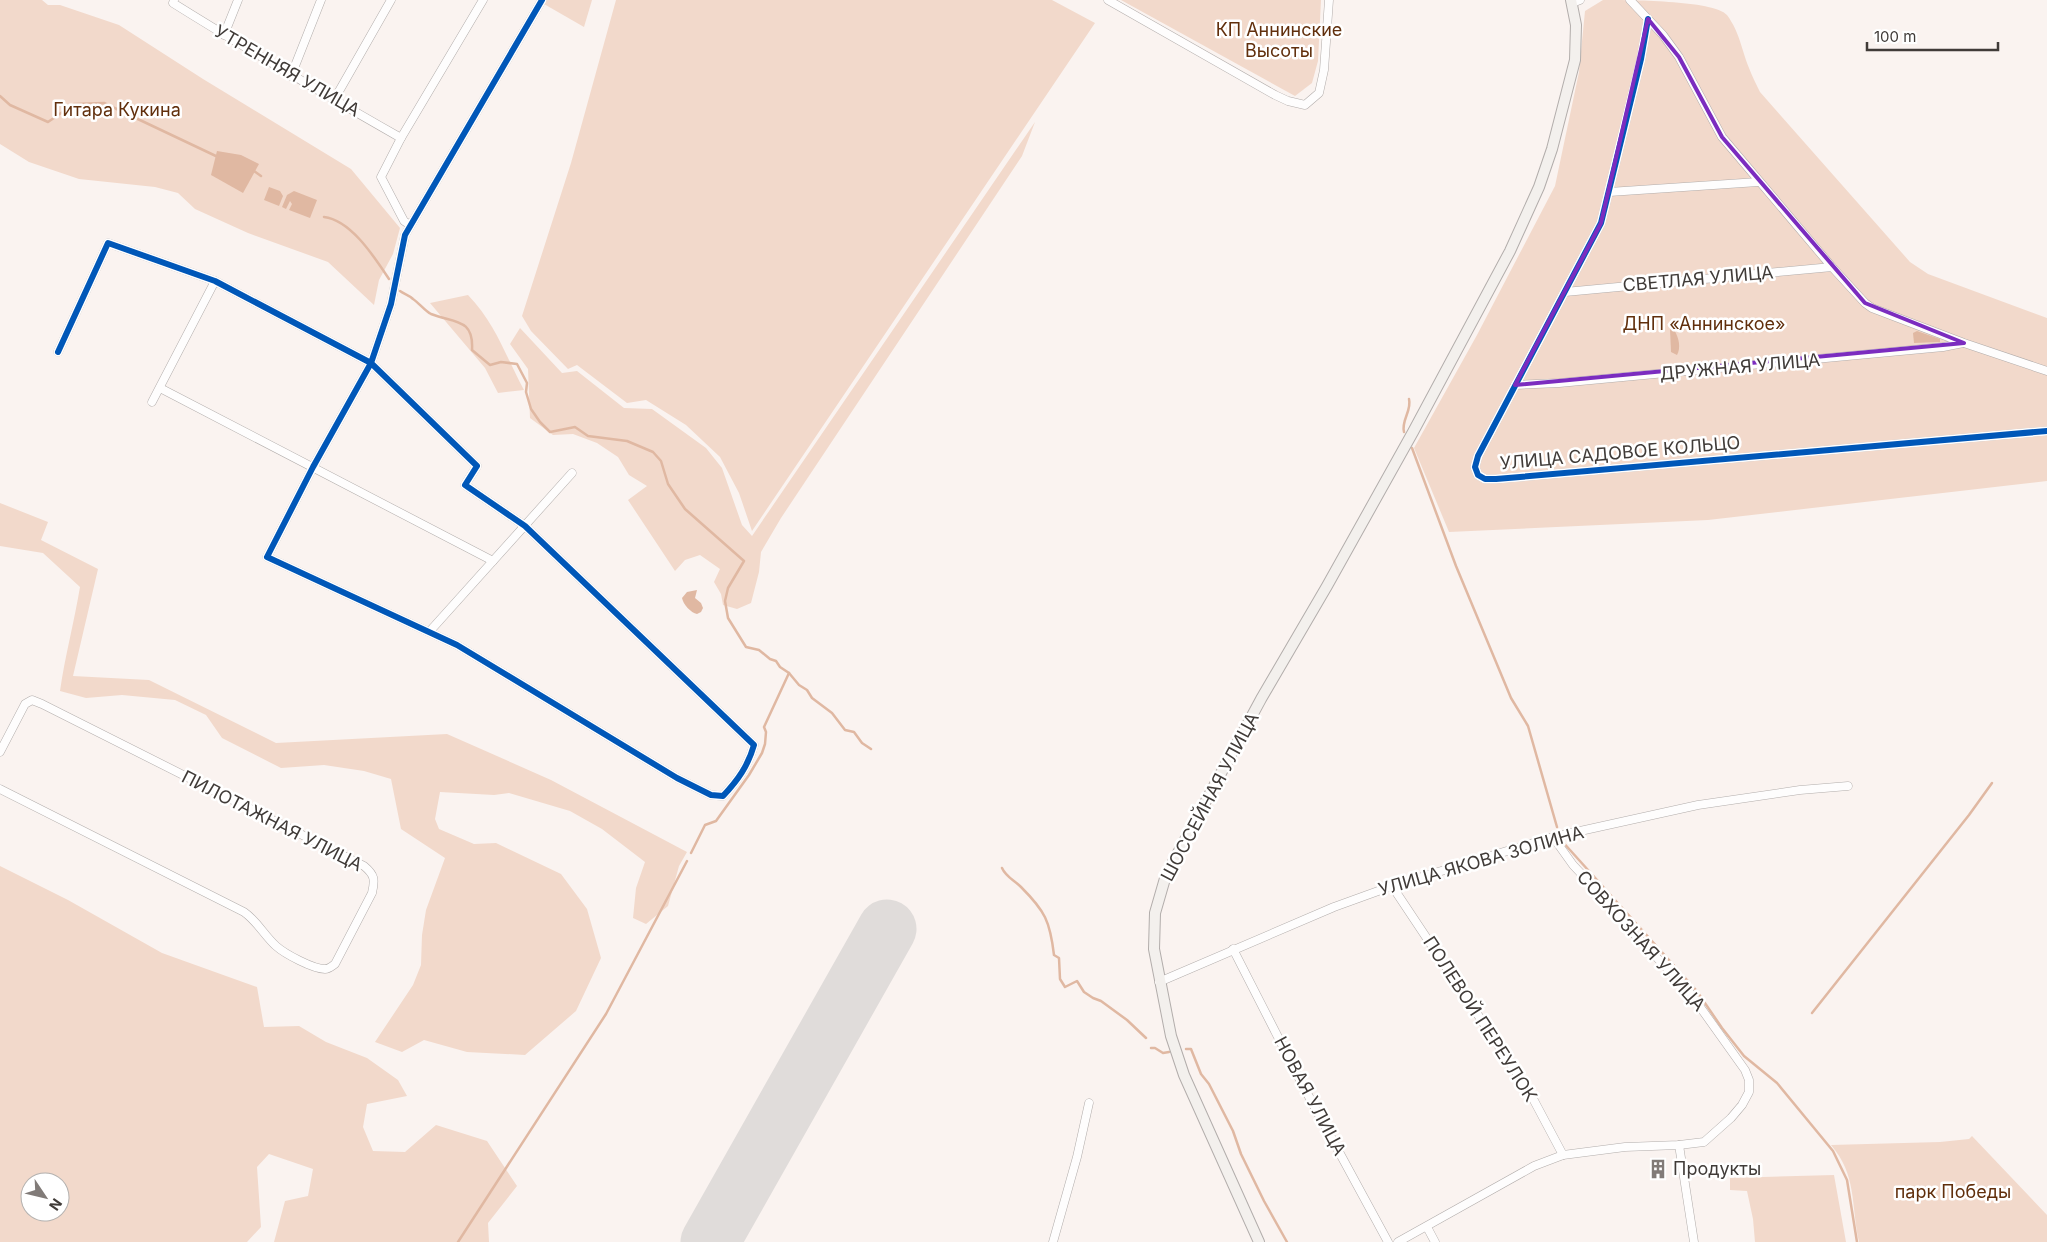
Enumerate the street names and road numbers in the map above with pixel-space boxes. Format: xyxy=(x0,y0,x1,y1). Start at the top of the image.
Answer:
street label: УТРЕННЯЯ УЛИЦА xyxy=(211,20,364,121)
street label: СВЕТЛАЯ УЛИЦА xyxy=(1622,261,1774,296)
street label: ДРУЖНАЯ УЛИЦА xyxy=(1659,349,1821,384)
street label: УЛИЦА САДОВОЕ КОЛЬЦО xyxy=(1499,432,1741,473)
street label: ШОССЕЙНАЯ УЛИЦА xyxy=(1155,708,1263,885)
street label: ПИЛОТАЖНАЯ УЛИЦА xyxy=(179,766,366,875)
street label: УЛИЦА ЯКОВА ЗОЛИНА xyxy=(1376,821,1586,900)
street label: СОВХОЗНАЯ УЛИЦА xyxy=(1573,866,1710,1015)
street label: ПОЛЕВОЙ ПЕРЕУЛОК xyxy=(1419,932,1543,1105)
street label: НОВАЯ УЛИЦА xyxy=(1270,1033,1351,1159)

